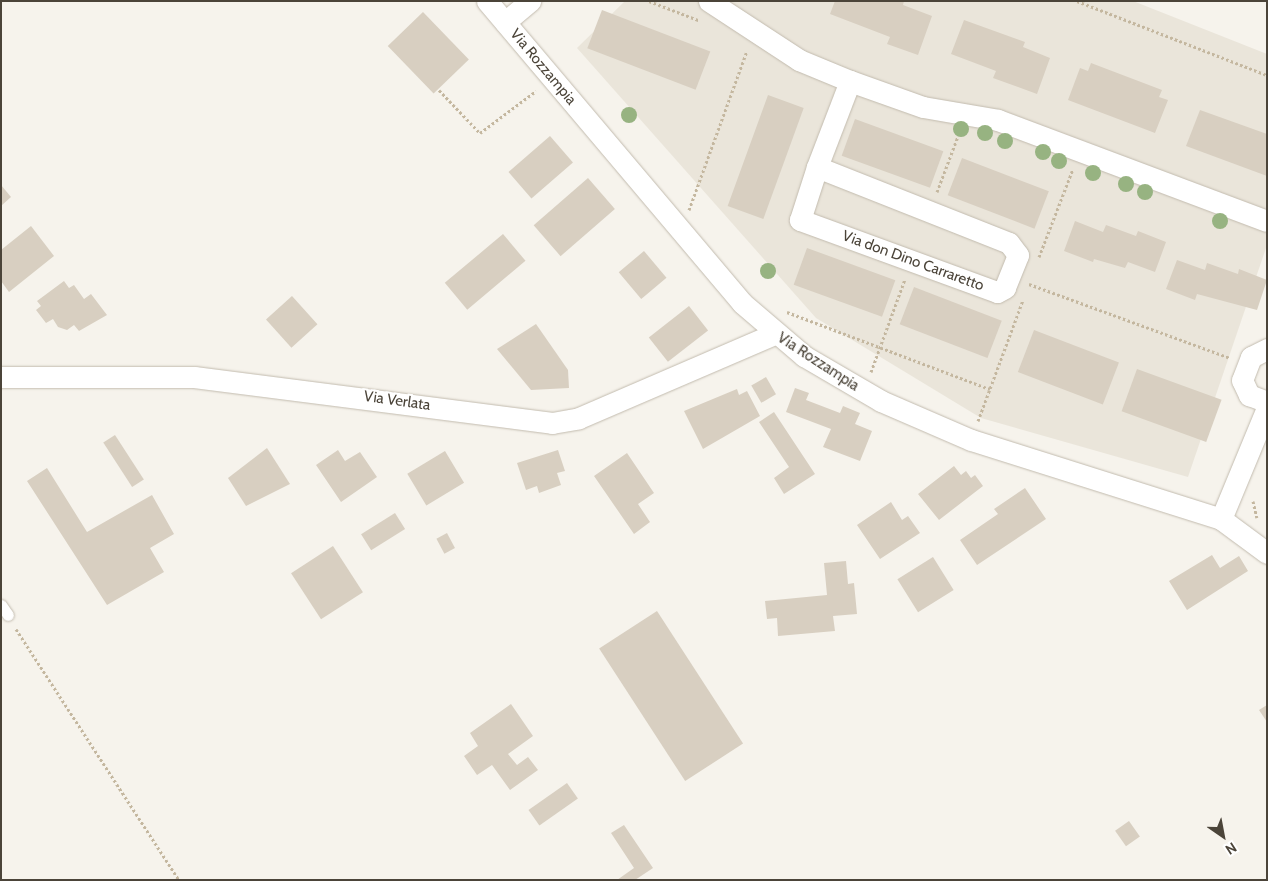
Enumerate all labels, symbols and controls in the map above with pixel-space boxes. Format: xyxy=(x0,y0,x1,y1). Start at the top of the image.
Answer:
street label: Via Rozzampia xyxy=(506,25,580,109)
street label: Via don Dino Carraretto xyxy=(840,227,986,295)
street label: Via Rozzampia xyxy=(774,329,862,395)
street label: Via Verlata xyxy=(363,387,431,415)
north arrow xyxy=(1198,811,1248,861)
text: N xyxy=(1222,838,1240,859)

